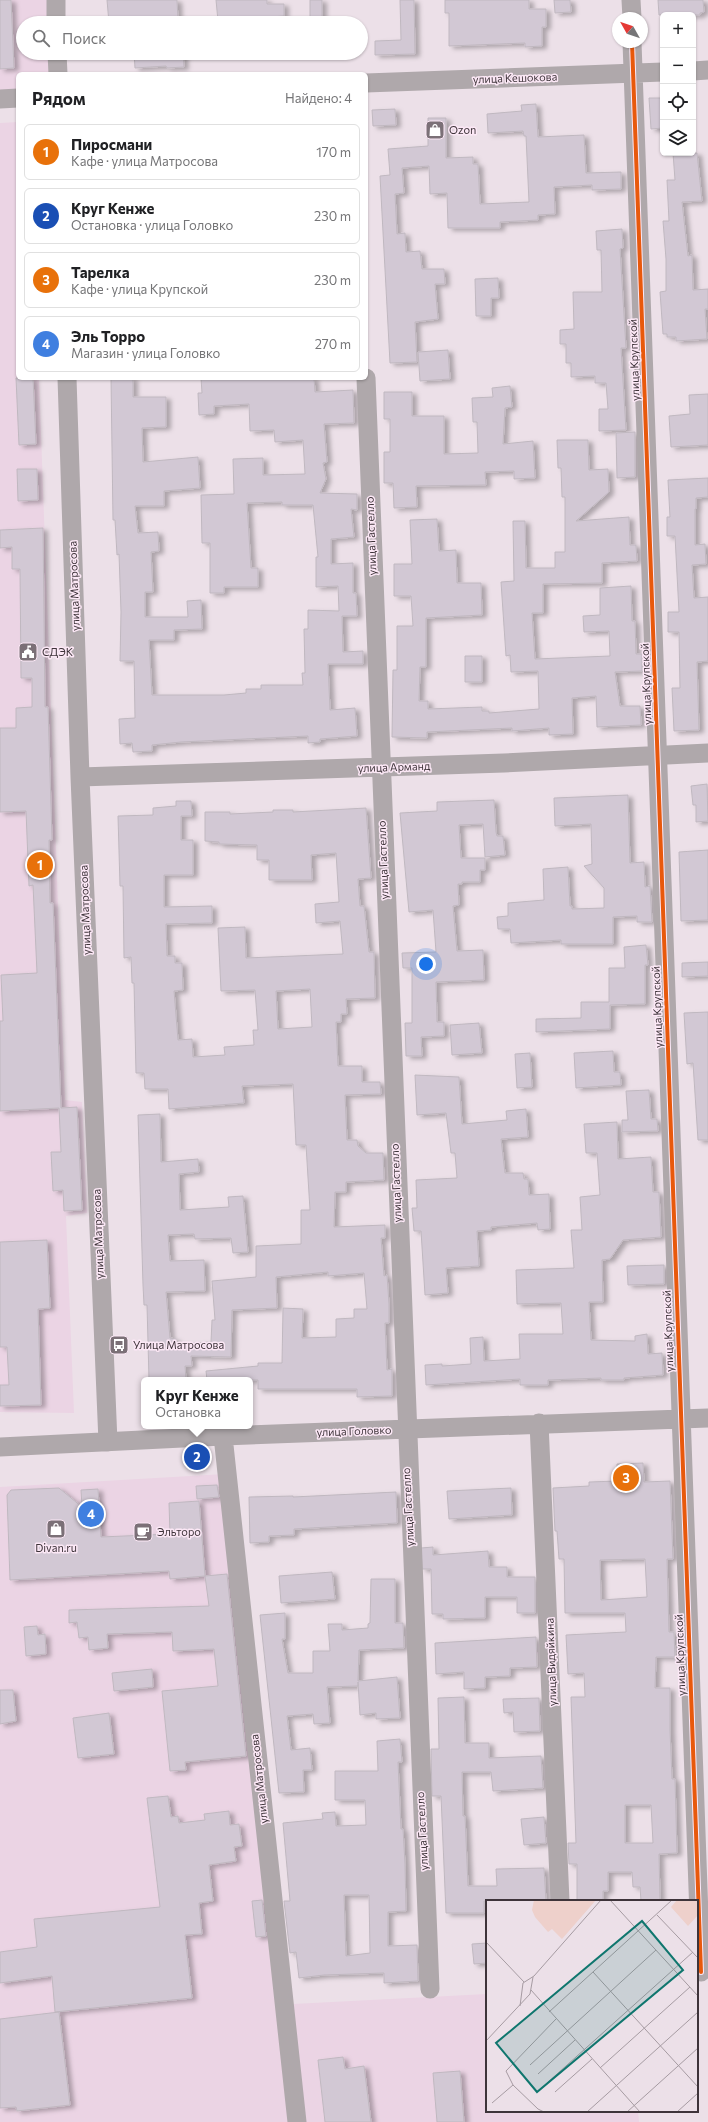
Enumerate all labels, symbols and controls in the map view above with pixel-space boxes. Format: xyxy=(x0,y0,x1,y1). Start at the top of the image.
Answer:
north arrow xyxy=(612,12,648,48)
map controls xyxy=(660,12,696,156)
button: + xyxy=(660,12,696,48)
search box xyxy=(16,16,368,60)
icon: search xyxy=(30,27,52,49)
text: Поиск xyxy=(62,29,106,47)
button: − xyxy=(660,48,696,84)
street label: улица Кешокова xyxy=(473,70,557,85)
button: locate xyxy=(660,84,696,120)
text: Рядом xyxy=(32,88,86,109)
text: Найдено: 4 xyxy=(285,90,352,106)
shop icon: Ozon xyxy=(424,119,446,141)
button: layers xyxy=(660,120,696,156)
place label: Ozon xyxy=(449,123,476,136)
text: Пиросмани xyxy=(71,135,152,153)
text: 1 xyxy=(43,144,49,160)
text: 170 m xyxy=(316,144,351,160)
text: Кафе · улица Матросова xyxy=(71,153,218,169)
text: Круг Кенже xyxy=(71,199,154,217)
text: 2 xyxy=(42,208,50,224)
text: 230 m xyxy=(314,208,351,224)
text: Остановка · улица Головко xyxy=(71,217,233,233)
text: Тарелка xyxy=(71,263,130,281)
text: 3 xyxy=(42,272,50,288)
text: 230 m xyxy=(314,272,351,288)
text: Кафе · улица Крупской xyxy=(71,281,208,297)
street label: улица Крупской xyxy=(626,319,641,401)
text: Эль Торро xyxy=(71,327,145,345)
text: 4 xyxy=(42,336,50,352)
text: 270 m xyxy=(315,336,351,352)
text: Магазин · улица Головко xyxy=(71,345,220,361)
street label: улица Гастелло xyxy=(363,496,378,576)
street label: улица Матросова xyxy=(65,541,82,631)
public building icon: СДЭК xyxy=(17,641,39,663)
street label: улица Крупской xyxy=(638,643,653,725)
place label: СДЭК xyxy=(42,645,74,658)
street label: улица Арманд xyxy=(358,759,431,774)
street label: улица Гастелло xyxy=(375,820,390,900)
pin: 1 xyxy=(27,850,53,880)
street label: улица Матросова xyxy=(76,865,93,955)
your location xyxy=(416,954,436,974)
street label: улица Крупской xyxy=(649,966,664,1048)
street label: улица Гастелло xyxy=(388,1143,403,1223)
street label: улица Матросова xyxy=(89,1189,106,1279)
street label: улица Крупской xyxy=(660,1290,675,1372)
bus stop icon: Улица Матросова xyxy=(108,1334,130,1356)
place label: Улица Матросова xyxy=(133,1338,224,1351)
popup xyxy=(141,1377,253,1429)
text: Круг Кенже xyxy=(155,1386,239,1404)
text: Остановка xyxy=(155,1404,221,1420)
street label: улица Головко xyxy=(316,1423,392,1438)
pin: 2 xyxy=(184,1442,210,1472)
pin: 3 xyxy=(613,1463,639,1493)
street label: улица Гастелло xyxy=(399,1467,416,1547)
pin: 4 xyxy=(78,1499,104,1529)
shop icon: Divan.ru xyxy=(45,1518,67,1540)
cafe icon: Эльторо xyxy=(132,1521,154,1543)
place label: Эльторо xyxy=(157,1525,201,1538)
place label: Divan.ru xyxy=(35,1541,77,1554)
street label: улица Крупской xyxy=(672,1614,687,1696)
street label: улица Видяйкина xyxy=(542,1618,559,1706)
street label: улица Матросова xyxy=(247,1734,270,1825)
street label: улица Гастелло xyxy=(413,1791,430,1871)
inset map xyxy=(486,1900,698,2112)

